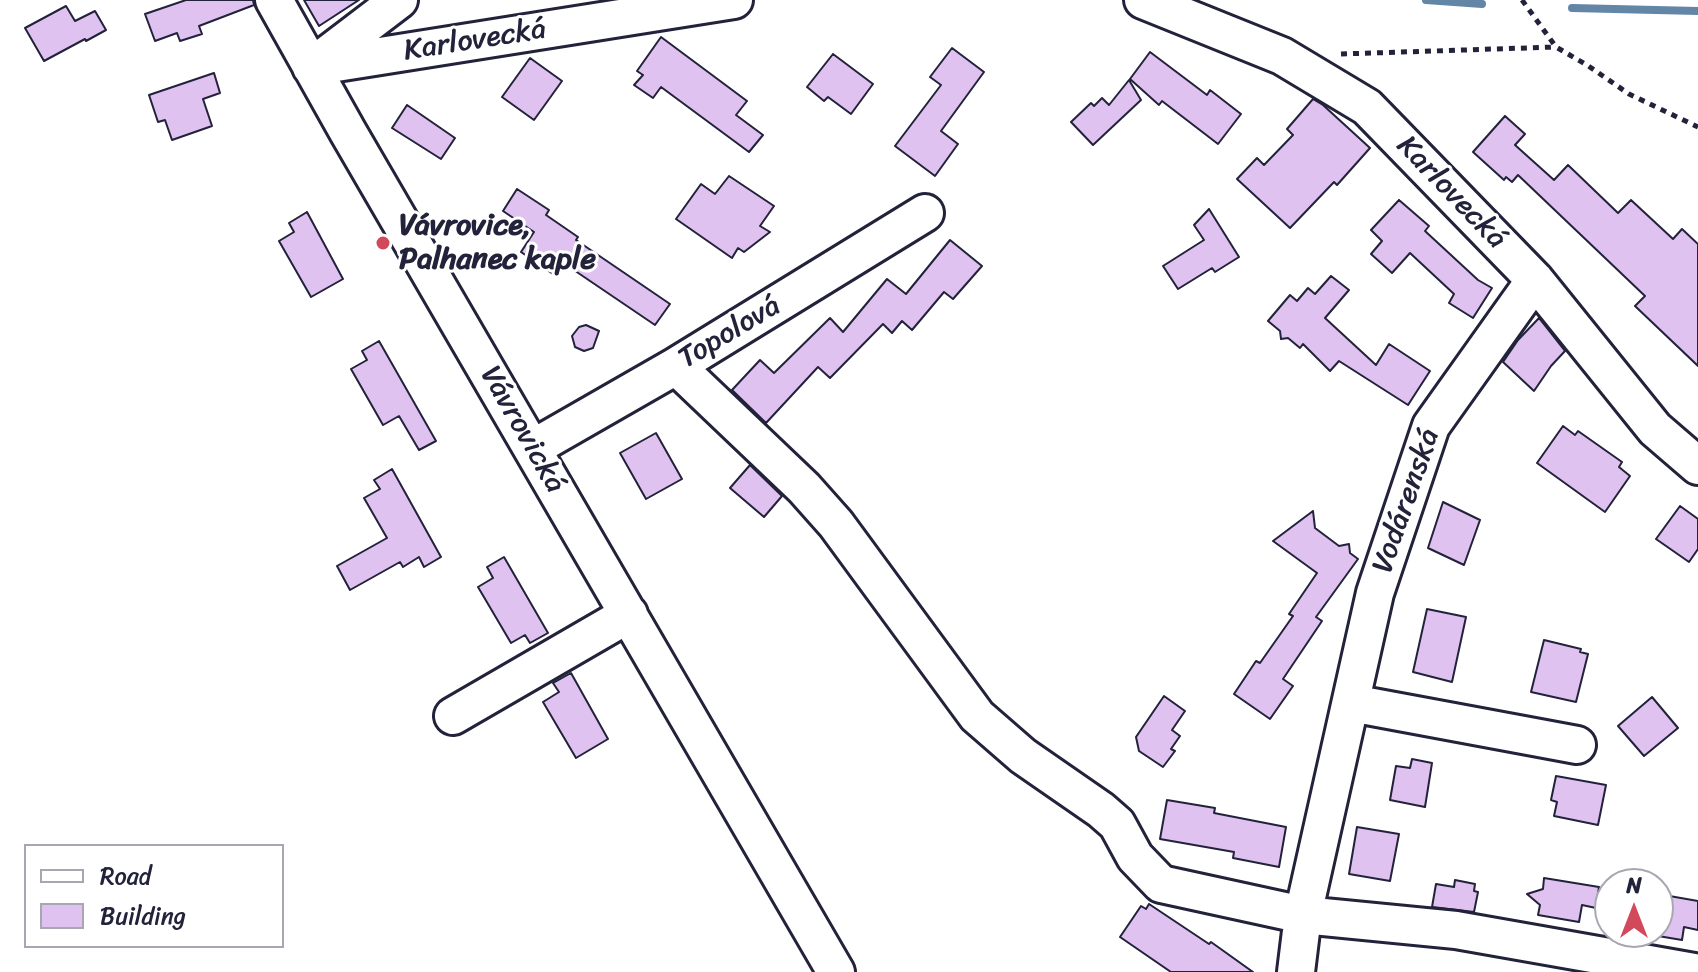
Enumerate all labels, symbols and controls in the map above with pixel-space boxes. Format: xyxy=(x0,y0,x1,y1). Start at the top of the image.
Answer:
street label: Karlovecká xyxy=(401,12,549,70)
street label: Karlovecká xyxy=(1388,129,1514,257)
place label: Vávrovice, Palhanec kaple xyxy=(399,208,596,278)
marker: Vávrovice, Palhanec kaple xyxy=(374,234,392,252)
street label: Topolová xyxy=(672,289,788,377)
street label: Vávrovická xyxy=(471,360,573,500)
street label: Vodárenská xyxy=(1366,424,1448,578)
legend xyxy=(24,844,284,948)
text: Road xyxy=(100,855,151,897)
text: N xyxy=(1626,866,1642,905)
north arrow xyxy=(1594,868,1674,948)
text: Building xyxy=(100,895,186,937)

